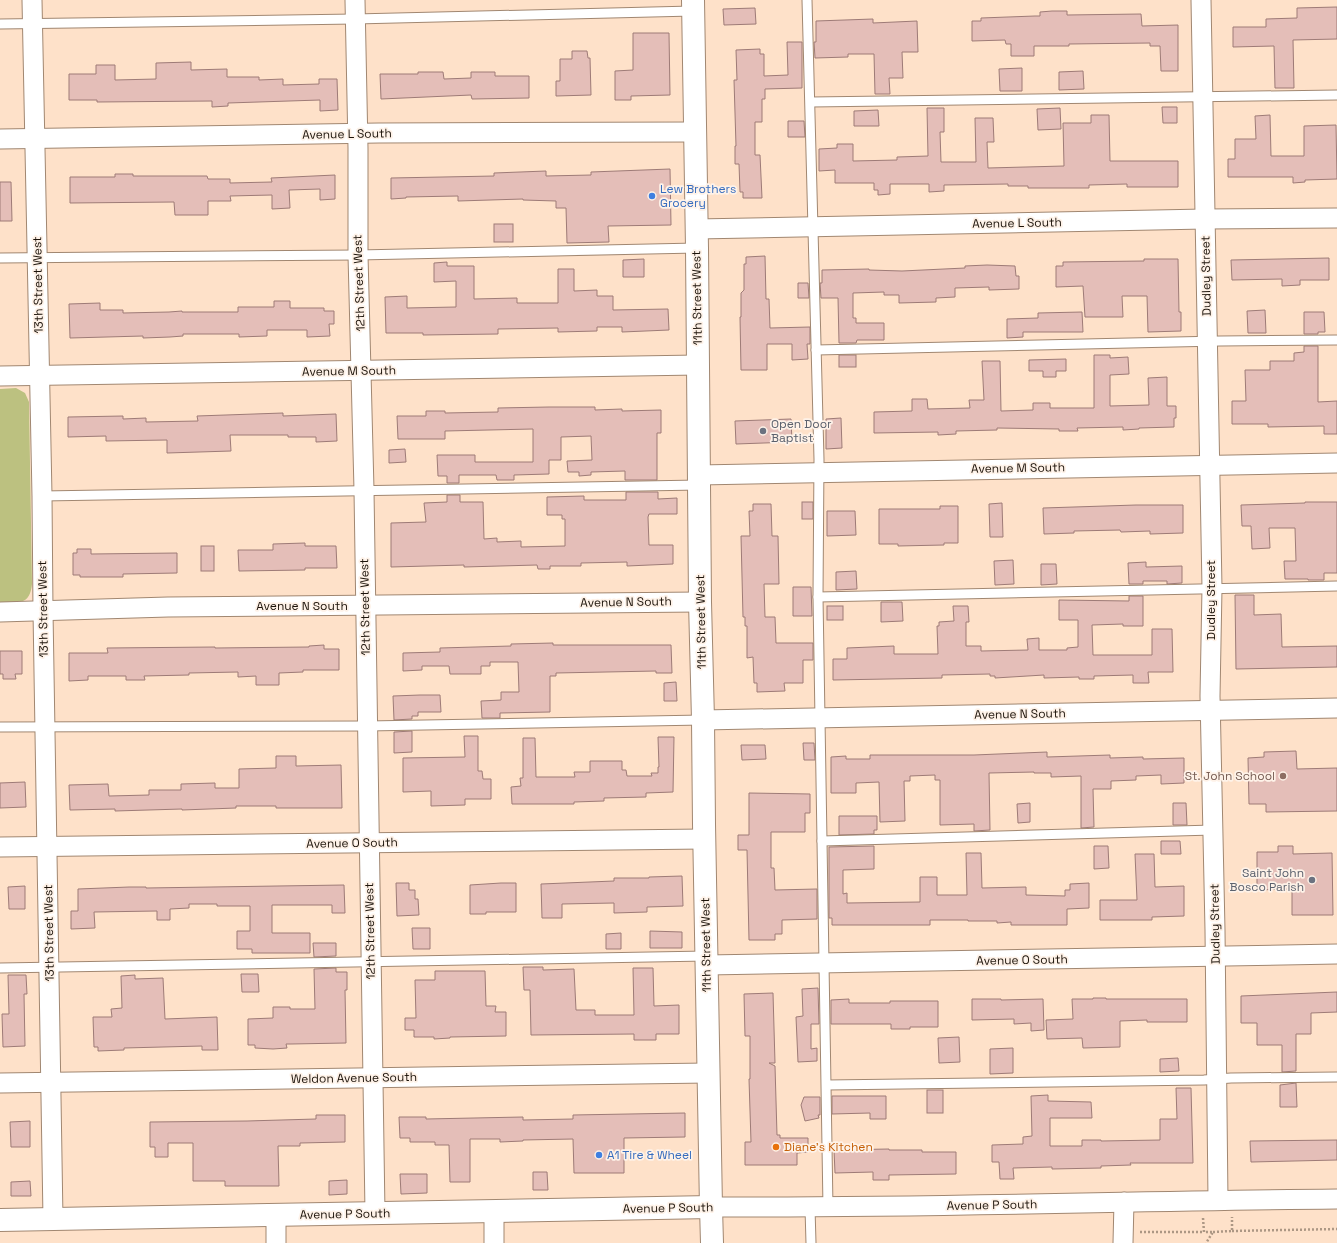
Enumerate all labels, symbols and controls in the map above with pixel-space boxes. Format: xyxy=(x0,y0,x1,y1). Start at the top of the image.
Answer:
street label: Avenue L South xyxy=(302,125,392,143)
place label: Lew Brothers Grocery xyxy=(660,181,736,211)
marker: Lew Brothers Grocery xyxy=(647,191,657,201)
street label: Avenue L South xyxy=(972,214,1062,232)
street label: 12th Street West xyxy=(349,234,369,332)
street label: 13th Street West xyxy=(29,236,47,334)
street label: Dudley Street xyxy=(1197,236,1215,316)
street label: 11th Street West xyxy=(688,250,706,346)
street label: Avenue M South xyxy=(302,362,396,380)
place label: Open Door Baptist xyxy=(771,416,832,446)
marker: Open Door Baptist xyxy=(758,426,768,436)
street label: Avenue M South xyxy=(971,459,1065,477)
street label: 12th Street West xyxy=(356,558,374,656)
street label: 13th Street West xyxy=(34,560,52,658)
street label: Dudley Street xyxy=(1203,560,1219,640)
street label: 11th Street West xyxy=(692,574,710,670)
street label: Avenue N South xyxy=(580,593,672,611)
street label: Avenue N South xyxy=(256,598,348,614)
street label: Avenue N South xyxy=(974,705,1066,723)
place label: St. John School xyxy=(1185,768,1275,784)
marker: St. John School xyxy=(1278,771,1288,781)
street label: Avenue O South xyxy=(306,834,398,852)
place label: Saint John Bosco Parish xyxy=(1230,865,1304,895)
marker: Saint John Bosco Parish xyxy=(1307,875,1317,885)
street label: 12th Street West xyxy=(361,882,379,980)
street label: 13th Street West xyxy=(40,884,58,982)
street label: Dudley Street xyxy=(1206,884,1224,964)
street label: 11th Street West xyxy=(697,897,715,993)
street label: Avenue O South xyxy=(976,951,1068,969)
street label: Weldon Avenue South xyxy=(291,1069,417,1087)
place label: Diane's Kitchen xyxy=(784,1139,873,1155)
marker: Diane's Kitchen xyxy=(771,1142,781,1152)
place label: A1 Tire & Wheel xyxy=(607,1147,692,1163)
marker: A1 Tire & Wheel xyxy=(594,1150,604,1160)
street label: Avenue P South xyxy=(946,1196,1038,1214)
street label: Avenue P South xyxy=(622,1199,714,1217)
street label: Avenue P South xyxy=(299,1205,391,1223)

